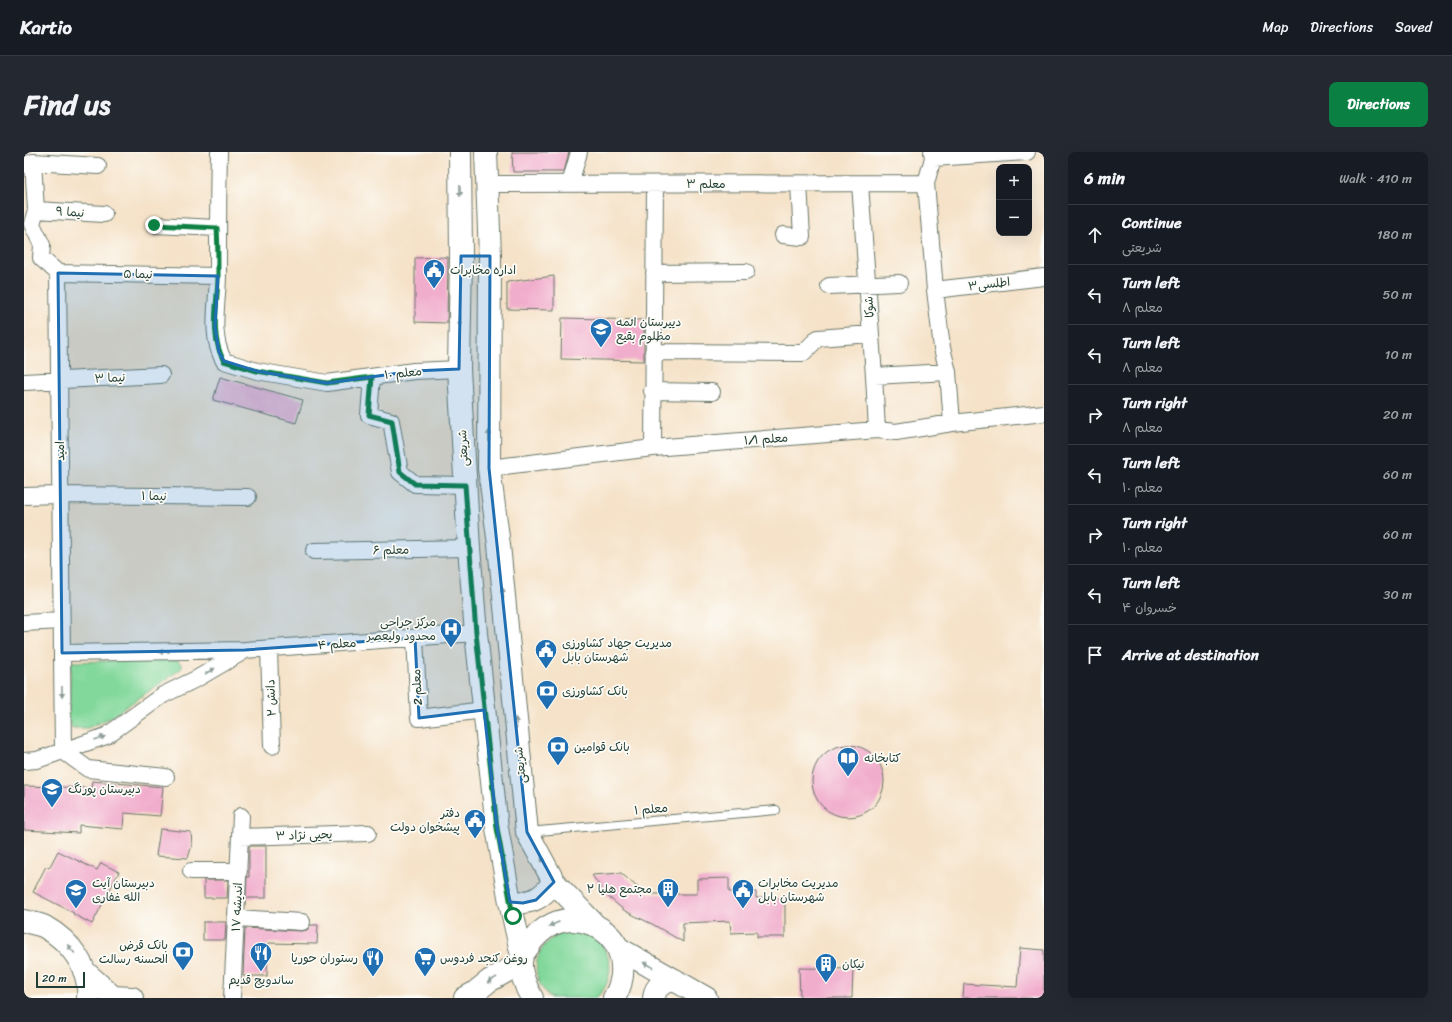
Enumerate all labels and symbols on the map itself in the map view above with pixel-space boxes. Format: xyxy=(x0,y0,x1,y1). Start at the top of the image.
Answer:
street label: معلم ۳ xyxy=(686,173,726,195)
one-way arrow xyxy=(457,185,463,198)
street label: نیما ۹ xyxy=(55,200,85,224)
route end xyxy=(145,216,163,234)
public building icon: اداره مخابرات xyxy=(421,257,447,290)
place label: اداره مخابرات xyxy=(450,259,516,281)
street label: نیما ۵ xyxy=(123,263,153,285)
street label: اطلسی۳ xyxy=(967,270,1011,298)
street label: شوکا xyxy=(857,296,881,318)
place label: دییرستان ائمه مظلوم بقیع xyxy=(616,311,681,347)
one-way arrow xyxy=(457,315,463,328)
school or university icon: دییرستان ائمه مظلوم بقیع xyxy=(588,316,614,349)
street label: معلم ۱۰ xyxy=(383,360,423,386)
street label: نیما ۳ xyxy=(94,366,126,390)
street label: معلم ۱/۱ xyxy=(743,426,789,452)
street label: شریعتی xyxy=(451,429,475,467)
one-way arrow xyxy=(486,429,492,442)
street label: امید xyxy=(49,441,71,461)
street label: نیما ۱ xyxy=(141,485,167,507)
street label: معلم ۶ xyxy=(372,539,410,561)
one-way arrow xyxy=(500,587,507,599)
place label: مرکز جراحی محدود ولیعصر xyxy=(366,611,436,647)
hospital icon: مرکز جراحی محدود ولیعصر xyxy=(438,616,464,649)
street label: معلم ۴ xyxy=(317,632,357,656)
place label: مدیریت جهاد کشاورزی شهرستان بابل xyxy=(562,632,672,668)
public building icon: مدیریت جهاد کشاورزی شهرستان بابل xyxy=(533,637,559,670)
one-way arrow xyxy=(158,648,170,655)
one-way arrow xyxy=(204,668,216,675)
street label: معلم 2 xyxy=(405,668,429,706)
bank icon: بانک کشاورزی xyxy=(534,678,560,711)
street label: دانش ۲ xyxy=(259,679,283,717)
place label: بانک کشاورزی xyxy=(562,680,628,702)
one-way arrow xyxy=(59,686,65,699)
one-way arrow xyxy=(513,716,520,729)
bank icon: بانک قوامین xyxy=(545,734,571,767)
one-way arrow xyxy=(94,735,106,741)
place label: بانک قوامین xyxy=(574,736,630,758)
library icon: کتابخانه xyxy=(835,745,861,778)
street label: شریعتی xyxy=(507,746,533,784)
place label: کتابخانه xyxy=(864,747,901,769)
school or university icon: دبیرستان پورنگ xyxy=(39,776,65,809)
place label: دبیرستان پورنگ xyxy=(68,778,141,800)
street label: معلم ۱ xyxy=(633,797,669,821)
place label: دفتر پیشخوان دولت xyxy=(390,802,460,838)
public building icon: دفتر پیشخوان دولت xyxy=(462,807,488,840)
street label: یحیی نژاد ۳ xyxy=(275,823,333,847)
one-way arrow xyxy=(540,856,547,868)
place label: دبیرستان آیت الله غفاری xyxy=(92,872,155,908)
place label: مدیریت مخابرات شهرستان بابل xyxy=(758,872,838,908)
building icon: مجتمع هلیا ۲ xyxy=(655,876,681,909)
school or university icon: دبیرستان آیت الله غفاری xyxy=(63,877,89,910)
public building icon: مدیریت مخابرات شهرستان بابل xyxy=(730,877,756,910)
place label: مجتمع هلیا ۲ xyxy=(587,878,652,900)
street label: اندیشه ۱۷ xyxy=(225,882,249,932)
route start xyxy=(504,907,522,925)
one-way arrow xyxy=(547,922,559,928)
place label: بانک قرض الحسنه رسالت xyxy=(99,934,168,970)
bank icon: بانک قرض الحسنه رسالت xyxy=(170,939,196,972)
restaurant icon: ساندویچ قدیم xyxy=(248,940,274,973)
one-way arrow xyxy=(67,944,76,954)
restaurant icon: رستوران حوریا xyxy=(360,945,386,978)
supermarket icon: روغن کنجد فردوس xyxy=(412,945,438,978)
place label: رستوران حوریا xyxy=(291,947,358,969)
place label: روغن کنجد فردوس xyxy=(440,947,528,969)
building icon: نیکان xyxy=(813,951,839,984)
place label: نیکان xyxy=(842,953,864,975)
one-way arrow xyxy=(642,961,654,968)
place label: ساندویچ قدیم xyxy=(228,969,294,991)
scale bar xyxy=(36,970,85,989)
one-way arrow xyxy=(487,976,498,983)

